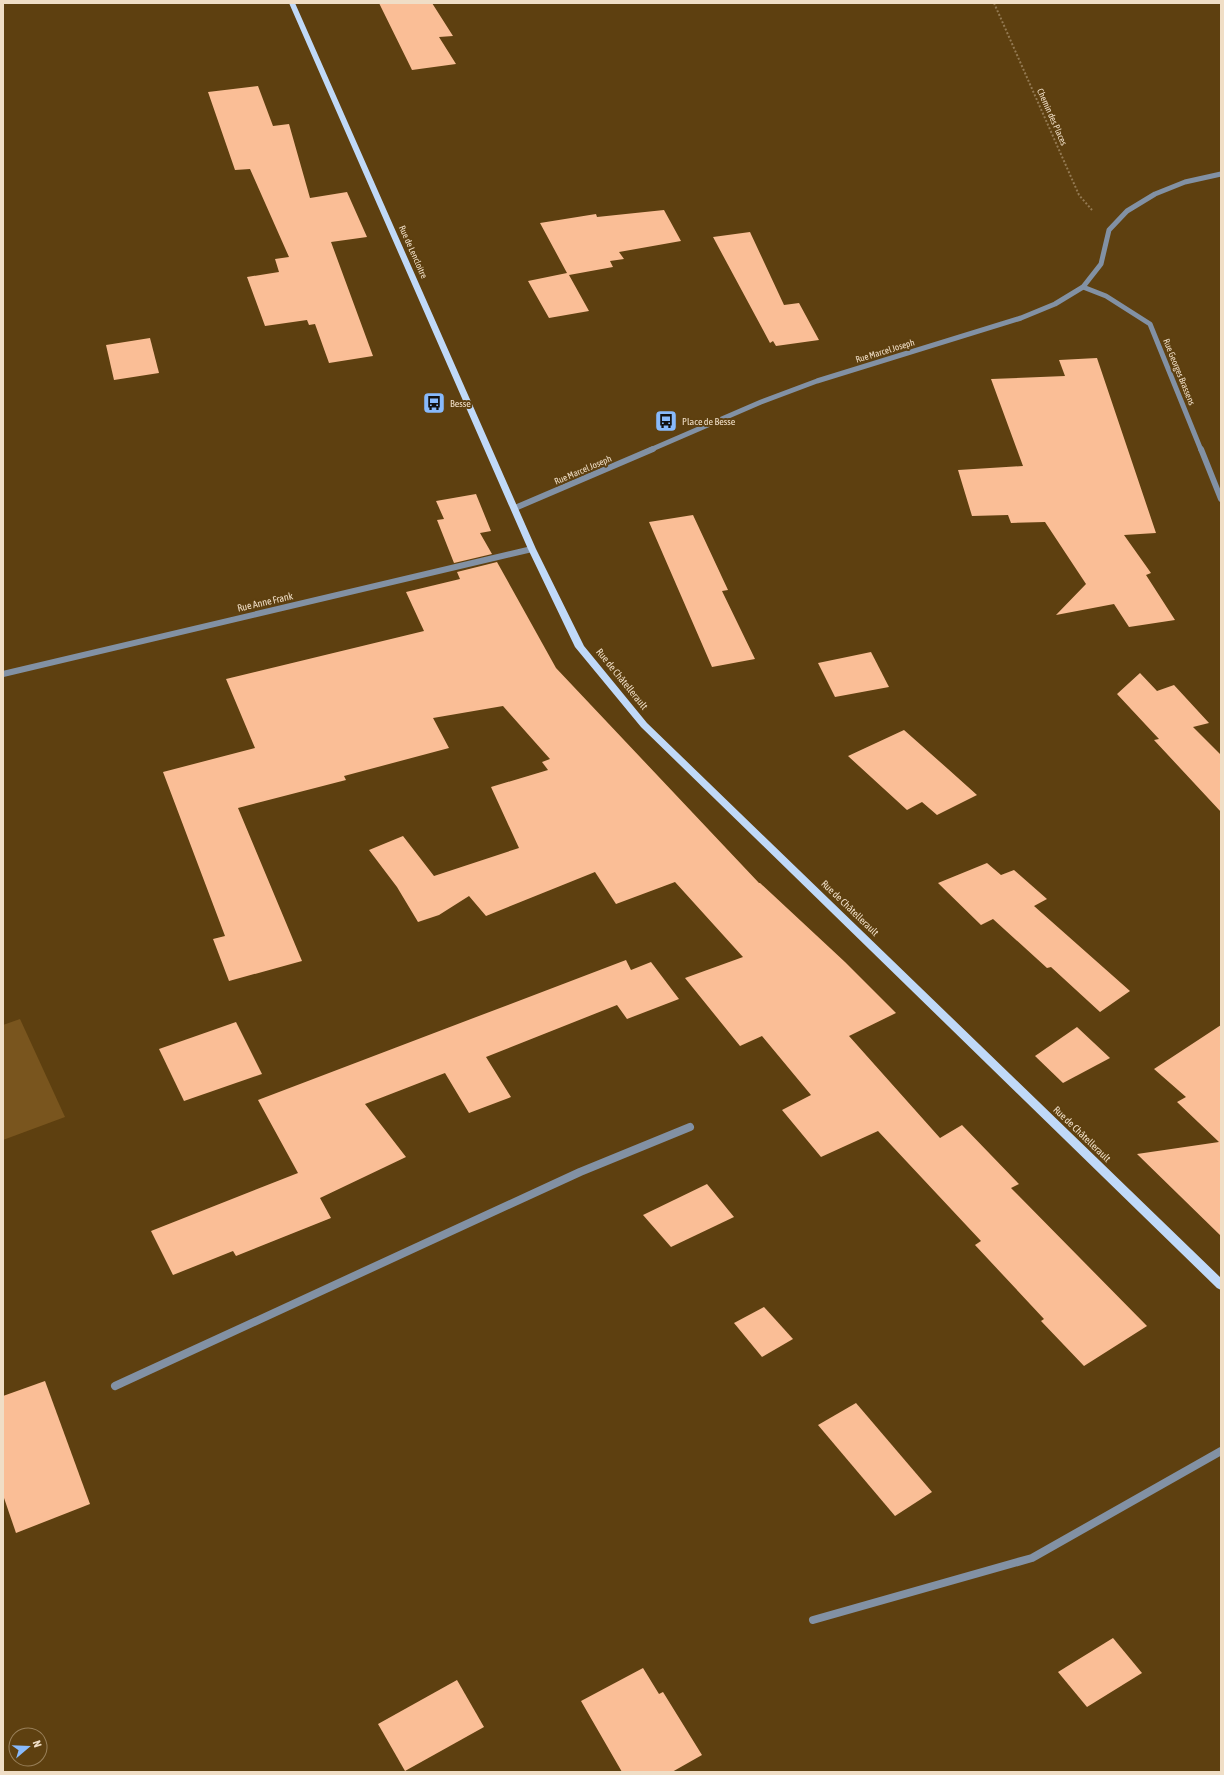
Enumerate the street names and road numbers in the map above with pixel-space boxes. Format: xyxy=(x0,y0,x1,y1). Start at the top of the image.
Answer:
street label: Chemin des Places xyxy=(1035,87,1069,147)
street label: Rue de Lencloitre xyxy=(397,224,429,280)
street label: Rue Marcel Joseph xyxy=(854,337,916,365)
street label: Rue Georges Brassens xyxy=(1161,337,1197,407)
street label: Rue Marcel Joseph xyxy=(553,453,613,487)
street label: Rue Anne Frank xyxy=(236,590,294,614)
street label: Rue de Châtellerault xyxy=(594,646,650,712)
street label: Rue de Châtellerault xyxy=(819,878,881,938)
street label: Rue de Châtellerault xyxy=(1051,1104,1113,1164)

